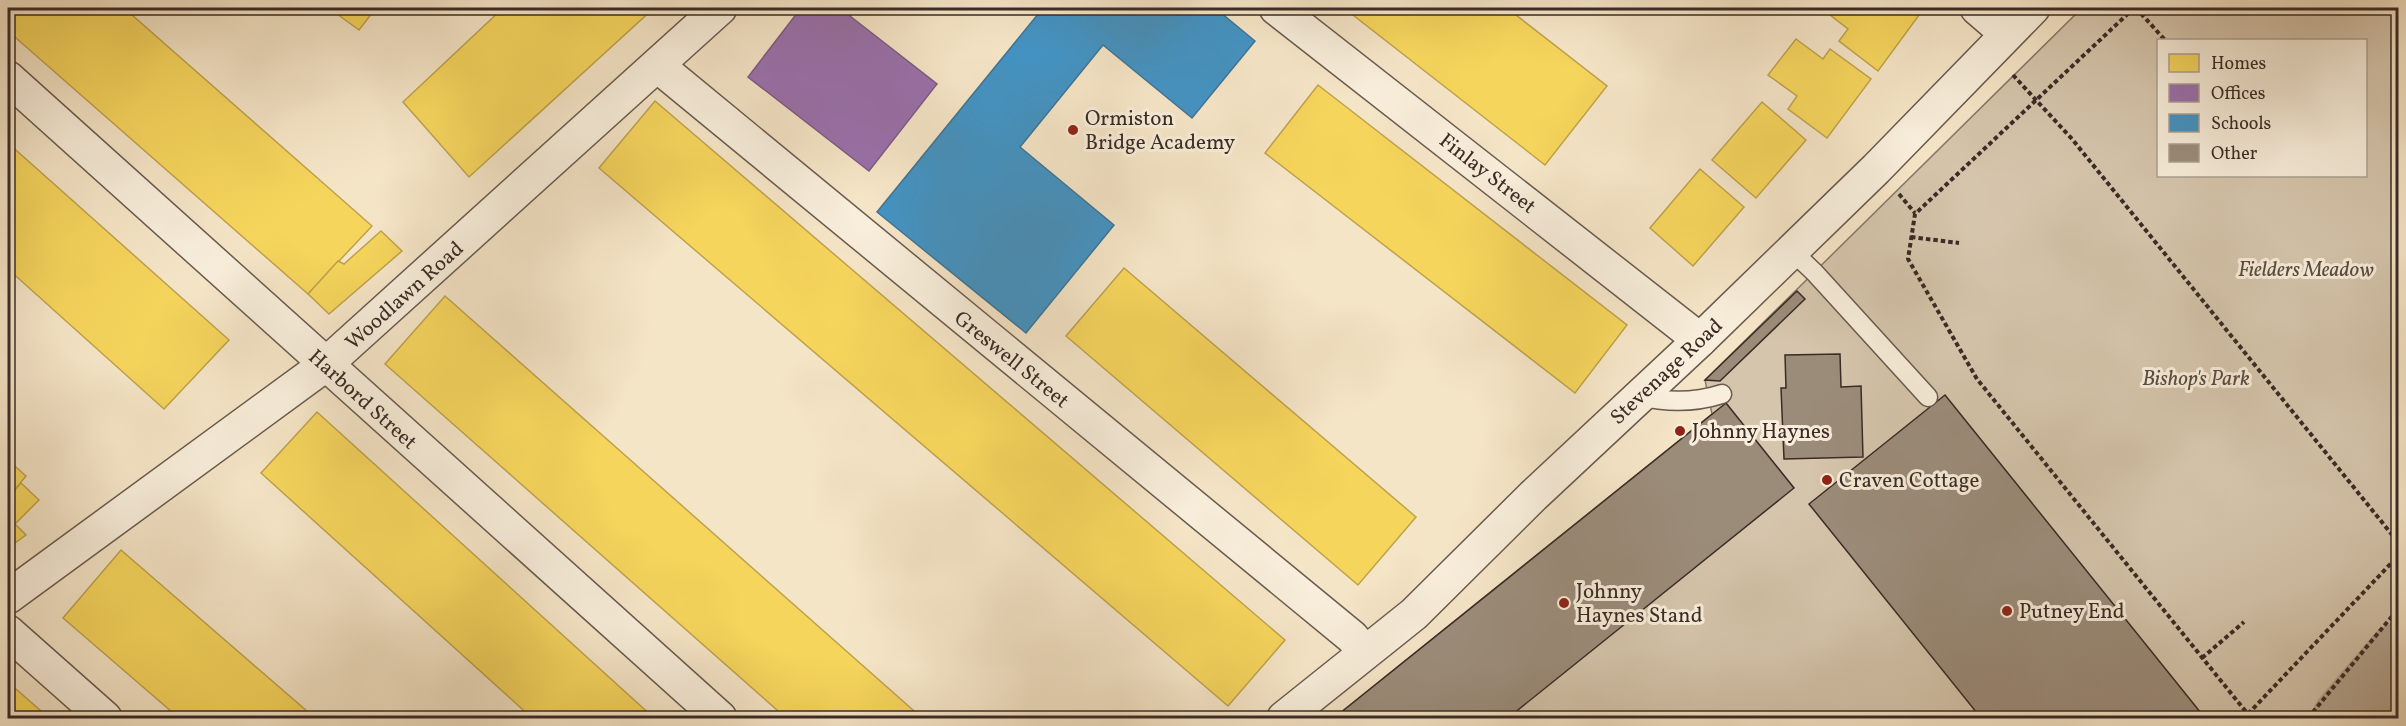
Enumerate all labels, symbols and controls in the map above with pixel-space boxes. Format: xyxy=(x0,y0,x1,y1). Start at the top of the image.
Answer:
legend xyxy=(2157,39,2367,177)
text: Homes xyxy=(2211,52,2266,77)
text: Offices xyxy=(2211,82,2266,107)
place label: Ormiston Bridge Academy xyxy=(1085,105,1236,158)
text: Schools xyxy=(2211,112,2271,137)
marker: Ormiston Bridge Academy xyxy=(1066,123,1080,137)
street label: Finlay Street xyxy=(1432,127,1542,221)
text: Other xyxy=(2211,142,2258,167)
street label: Woodlawn Road xyxy=(340,235,470,357)
park label: Fielders Meadow xyxy=(2238,256,2374,285)
street label: Greswell Street xyxy=(947,305,1075,416)
street label: Stevenage Road xyxy=(1604,312,1730,432)
street label: Harbord Street xyxy=(301,343,423,457)
park label: Bishop's Park xyxy=(2142,365,2250,394)
place label: Johnny Haynes xyxy=(1692,418,1830,447)
marker: Johnny Haynes xyxy=(1673,424,1687,438)
place label: Craven Cottage xyxy=(1839,467,1980,496)
marker: Craven Cottage xyxy=(1820,473,1834,487)
place label: Johnny Haynes Stand xyxy=(1576,578,1702,631)
marker: Johnny Haynes Stand xyxy=(1557,596,1571,610)
place label: Putney End xyxy=(2019,598,2125,627)
marker: Putney End xyxy=(2000,604,2014,618)

